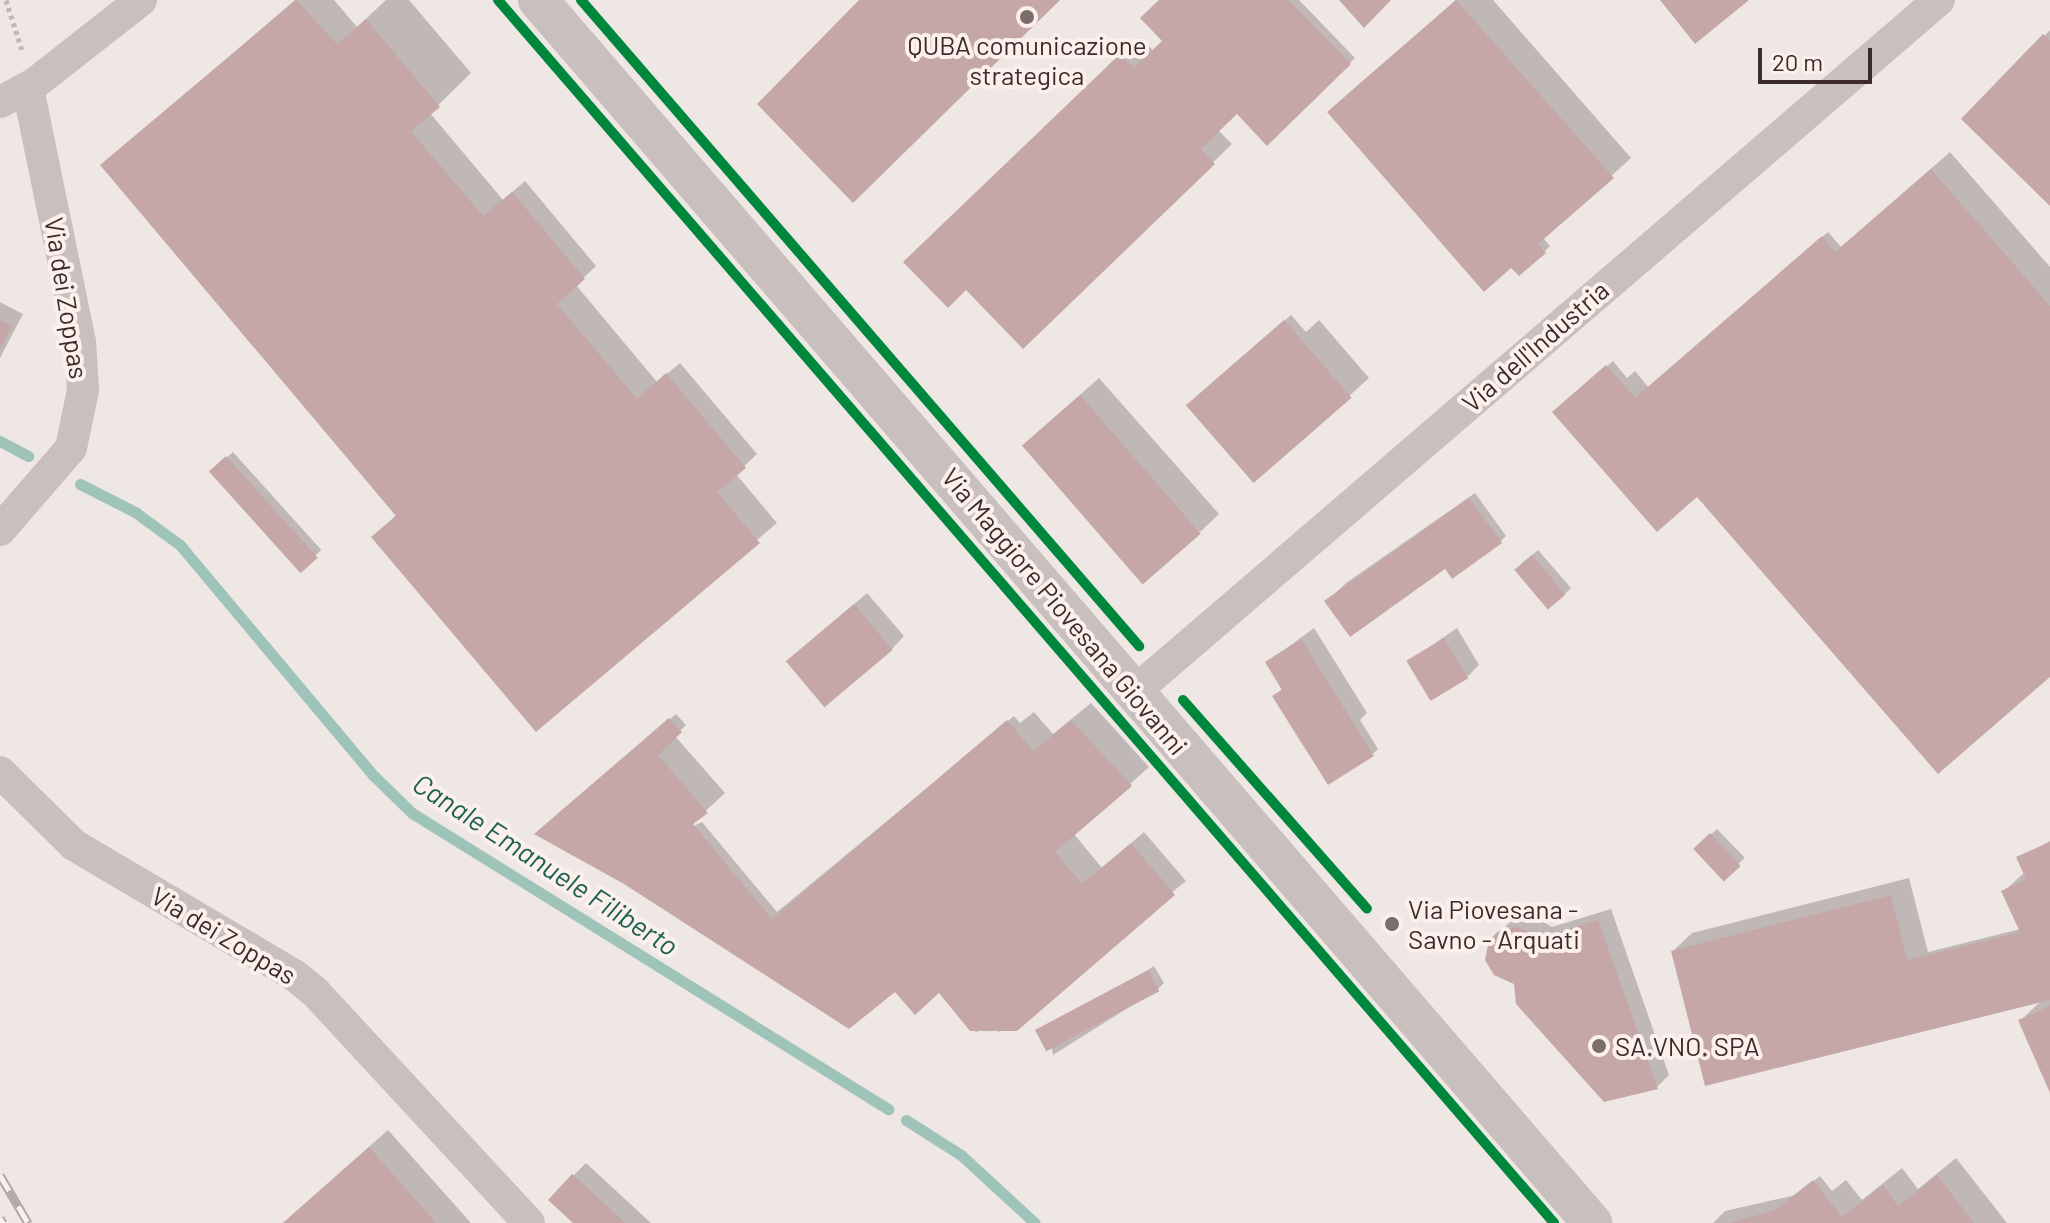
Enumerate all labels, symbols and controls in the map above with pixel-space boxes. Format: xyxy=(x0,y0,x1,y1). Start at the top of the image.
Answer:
marker: QUBA comunicazione strategica xyxy=(1018,8,1036,26)
place label: QUBA comunicazione strategica xyxy=(907,29,1147,90)
scale bar xyxy=(1762,32,1876,82)
text: 20 m xyxy=(1772,47,1823,76)
street label: Via dei Zoppas xyxy=(39,215,95,381)
street label: Via dell'Industria xyxy=(1455,274,1615,418)
street label: Via Maggiore Piovesana Giovanni xyxy=(936,461,1194,761)
water label: Canale Emanuele Filiberto xyxy=(407,766,685,962)
street label: Via dei Zoppas xyxy=(146,880,302,990)
place label: Via Piovesana - Savno - Arquati xyxy=(1408,893,1580,954)
marker: Via Piovesana - Savno - Arquati xyxy=(1383,915,1401,933)
place label: SA.VNO. SPA xyxy=(1615,1030,1760,1062)
marker: SA.VNO. SPA xyxy=(1590,1037,1608,1055)

